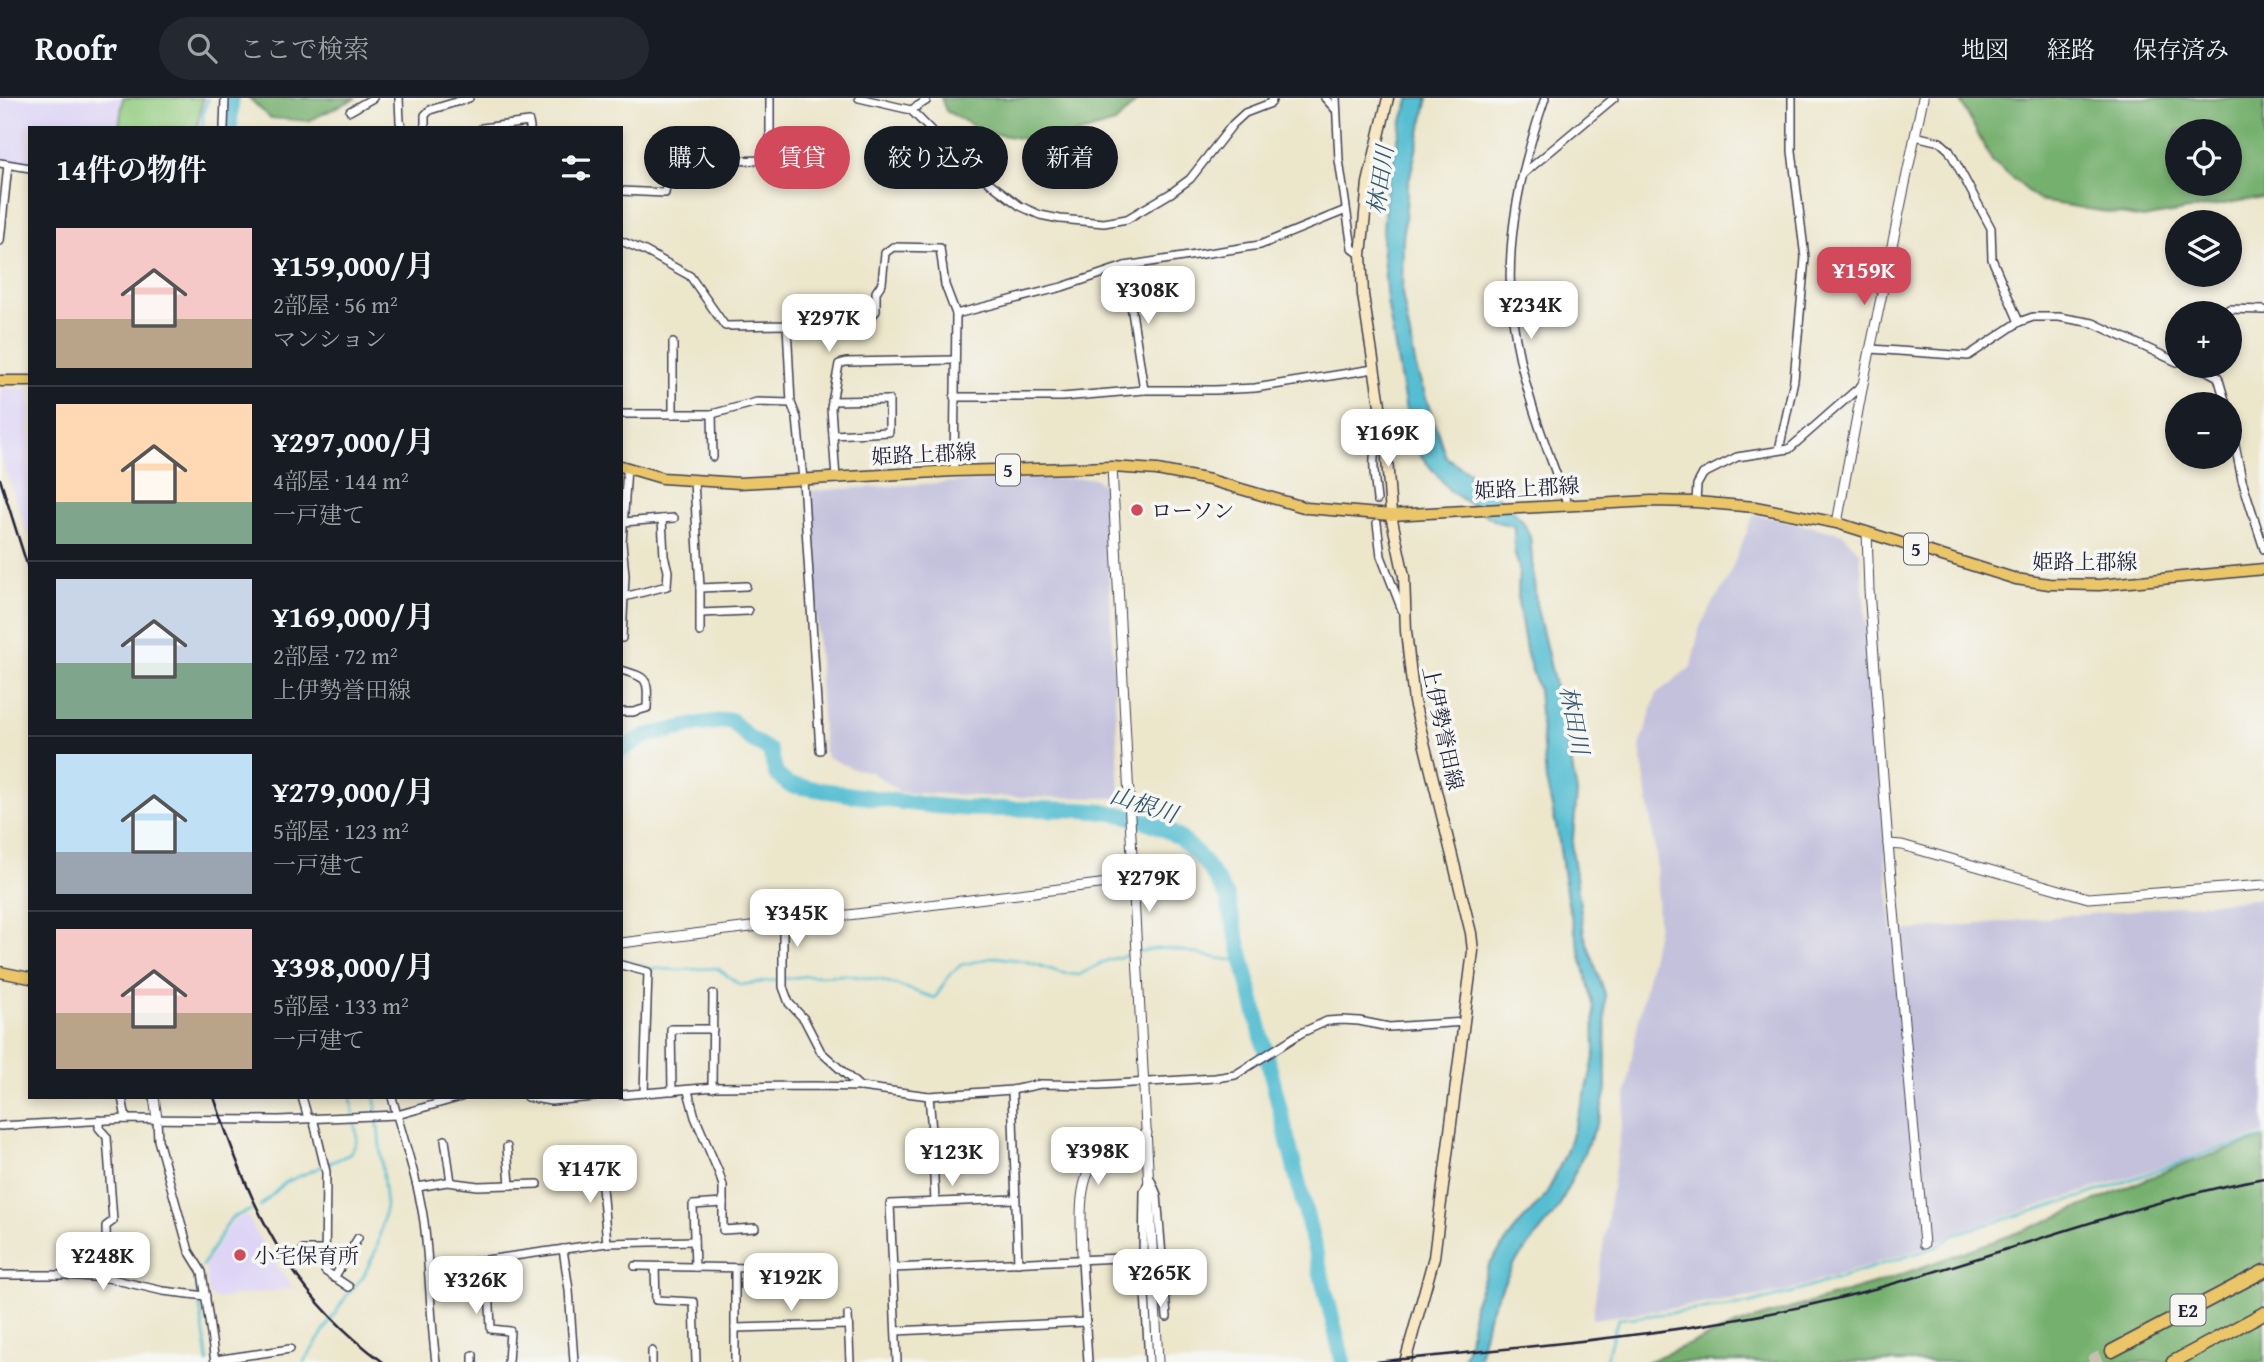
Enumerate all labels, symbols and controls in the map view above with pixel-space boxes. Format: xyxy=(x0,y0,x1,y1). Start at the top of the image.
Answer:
search box xyxy=(159,17,649,80)
text: Roofr xyxy=(35,24,117,72)
icon: search xyxy=(183,29,221,67)
text: ここで検索 xyxy=(239,29,369,68)
text: 地図 xyxy=(1961,32,2009,67)
text: 経路 xyxy=(2047,32,2095,67)
text: 保存済み xyxy=(2133,32,2229,67)
map controls xyxy=(2165,119,2242,469)
button: locate xyxy=(2165,119,2242,196)
chip: 購入 xyxy=(644,126,740,189)
chip: 賃貸 xyxy=(754,126,850,189)
chip: 絞り込み xyxy=(864,126,1008,189)
chip: 新着 xyxy=(1022,126,1118,189)
water label: 林田川 xyxy=(1359,141,1402,216)
text: 14件の物件 xyxy=(56,147,207,191)
icon: filters xyxy=(557,149,595,187)
button: layers xyxy=(2165,210,2242,287)
text: ¥159,000/月 xyxy=(273,243,435,287)
pin: ¥159K xyxy=(1815,248,1913,307)
text: ¥159K xyxy=(1833,253,1895,286)
icon: home xyxy=(112,256,196,340)
pin: ¥308K xyxy=(1099,266,1197,326)
text: ¥308K xyxy=(1117,272,1179,305)
pin: ¥234K xyxy=(1482,282,1580,341)
text: ¥234K xyxy=(1500,287,1562,320)
text: 2部屋 · 56 m² xyxy=(273,288,398,321)
pin: ¥297K xyxy=(780,294,878,354)
text: ¥297K xyxy=(798,300,860,333)
button: + xyxy=(2165,301,2242,378)
text: マンション xyxy=(273,322,387,355)
button: − xyxy=(2165,392,2242,469)
pin: ¥169K xyxy=(1339,410,1437,469)
text: ¥169K xyxy=(1357,415,1419,448)
text: ¥297,000/月 xyxy=(273,419,435,463)
icon: home xyxy=(112,432,196,516)
street label: 姫路上郡線 xyxy=(871,436,977,472)
road number: 5 xyxy=(996,454,1020,486)
text: 4部屋 · 144 m² xyxy=(273,464,409,497)
street label: 姫路上郡線 xyxy=(1474,470,1580,506)
place label: ローソン xyxy=(1151,495,1234,526)
text: 一戸建て xyxy=(273,498,365,531)
marker: ローソン xyxy=(1129,502,1145,518)
road number: 5 xyxy=(1904,534,1928,564)
street label: 姫路上郡線 xyxy=(2033,546,2138,577)
text: ¥169,000/月 xyxy=(273,594,435,638)
icon: home xyxy=(112,607,196,691)
text: 2部屋 · 72 m² xyxy=(273,639,398,672)
street label: 上伊勢誉田線 xyxy=(1415,663,1471,793)
text: 上伊勢誉田線 xyxy=(273,673,411,706)
water label: 林田川 xyxy=(1552,683,1598,760)
text: ¥279,000/月 xyxy=(273,769,435,813)
water label: 山根川 xyxy=(1106,778,1185,831)
icon: home xyxy=(112,782,196,866)
text: 5部屋 · 123 m² xyxy=(273,814,409,847)
text: 一戸建て xyxy=(273,848,365,881)
pin: ¥279K xyxy=(1100,854,1198,914)
text: ¥279K xyxy=(1118,860,1180,893)
pin: ¥345K xyxy=(748,890,846,949)
text: ¥345K xyxy=(766,895,828,928)
text: ¥398,000/月 xyxy=(273,944,435,988)
icon: home xyxy=(112,957,196,1041)
text: 5部屋 · 133 m² xyxy=(273,989,409,1022)
text: 一戸建て xyxy=(273,1023,365,1056)
pin: ¥123K xyxy=(903,1128,1001,1188)
pin: ¥398K xyxy=(1049,1128,1147,1187)
text: ¥398K xyxy=(1067,1133,1129,1166)
text: ¥123K xyxy=(921,1134,983,1167)
pin: ¥147K xyxy=(541,1146,639,1205)
text: ¥147K xyxy=(559,1151,621,1184)
pin: ¥248K xyxy=(54,1232,152,1292)
text: ¥248K xyxy=(72,1238,134,1271)
place label: 小宅保育所 xyxy=(254,1240,359,1271)
marker: 小宅保育所 xyxy=(232,1247,248,1263)
pin: ¥265K xyxy=(1111,1250,1209,1309)
pin: ¥192K xyxy=(742,1254,840,1313)
text: ¥265K xyxy=(1129,1255,1191,1288)
pin: ¥326K xyxy=(427,1256,525,1316)
text: ¥192K xyxy=(760,1259,822,1292)
text: ¥326K xyxy=(445,1262,507,1295)
road number: E2 xyxy=(2170,1294,2206,1326)

